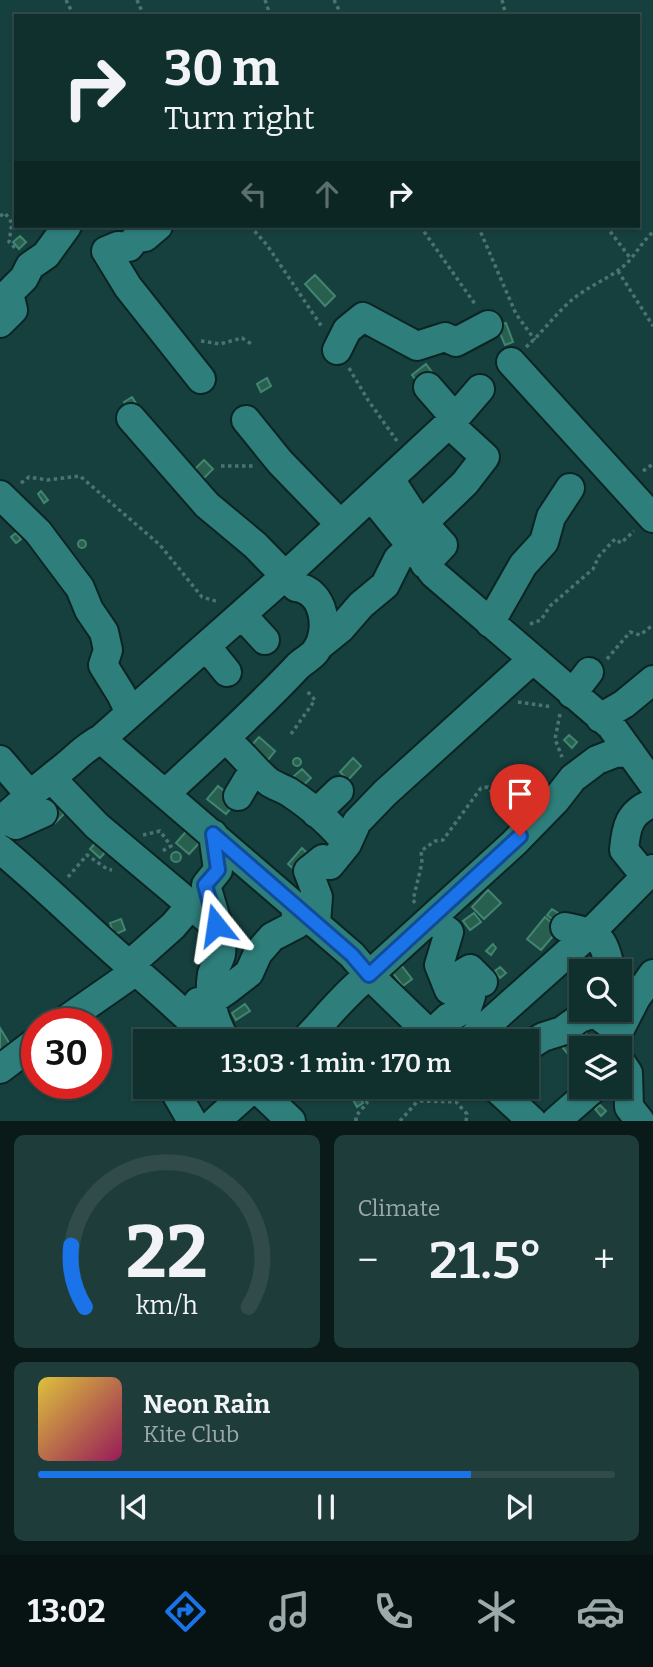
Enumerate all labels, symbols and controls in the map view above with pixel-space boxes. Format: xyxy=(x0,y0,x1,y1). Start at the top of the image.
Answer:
text: 30 m xyxy=(164,39,279,98)
icon: right xyxy=(49,42,140,133)
text: Turn right xyxy=(164,99,315,137)
icon: left xyxy=(235,175,273,213)
icon: ahead xyxy=(308,175,346,213)
icon: right xyxy=(381,175,419,213)
pin xyxy=(490,764,550,836)
icon: arrive xyxy=(501,775,539,813)
position arrow xyxy=(179,888,253,962)
map controls xyxy=(569,959,632,1099)
button: search xyxy=(569,959,632,1022)
speed limit sign: 30 xyxy=(21,1008,112,1099)
button: layers xyxy=(569,1036,632,1099)
text: 13:03 · 1 min · 170 m xyxy=(221,1048,451,1079)
text: Climate xyxy=(358,1194,440,1222)
text: 22 xyxy=(126,1210,208,1297)
text: 21.5° xyxy=(429,1229,543,1292)
text: − xyxy=(358,1237,378,1283)
text: + xyxy=(593,1237,615,1283)
text: km/h xyxy=(136,1291,198,1321)
text: Neon Rain xyxy=(143,1389,270,1420)
text: Kite Club xyxy=(143,1420,239,1448)
icon: previous xyxy=(115,1488,153,1526)
icon: pause xyxy=(307,1488,345,1526)
icon: next xyxy=(500,1488,538,1526)
icon: directions xyxy=(161,1587,210,1636)
icon: music xyxy=(265,1587,314,1636)
icon: phone xyxy=(369,1587,418,1636)
icon: climate xyxy=(472,1587,521,1636)
icon: car xyxy=(576,1587,625,1636)
text: 13:02 xyxy=(27,1592,106,1630)

